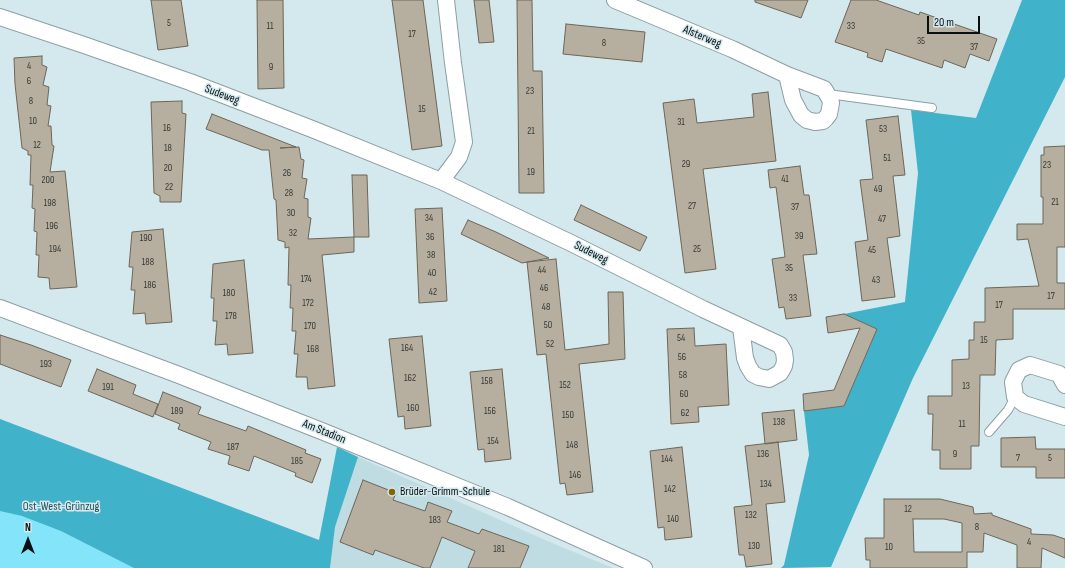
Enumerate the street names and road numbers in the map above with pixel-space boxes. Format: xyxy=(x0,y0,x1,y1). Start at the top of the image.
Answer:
street label: Alsterweg xyxy=(681,23,723,51)
street label: Sudeweg xyxy=(203,82,241,108)
street label: Sudeweg xyxy=(572,238,610,268)
street label: Am Stadion xyxy=(300,417,348,447)

